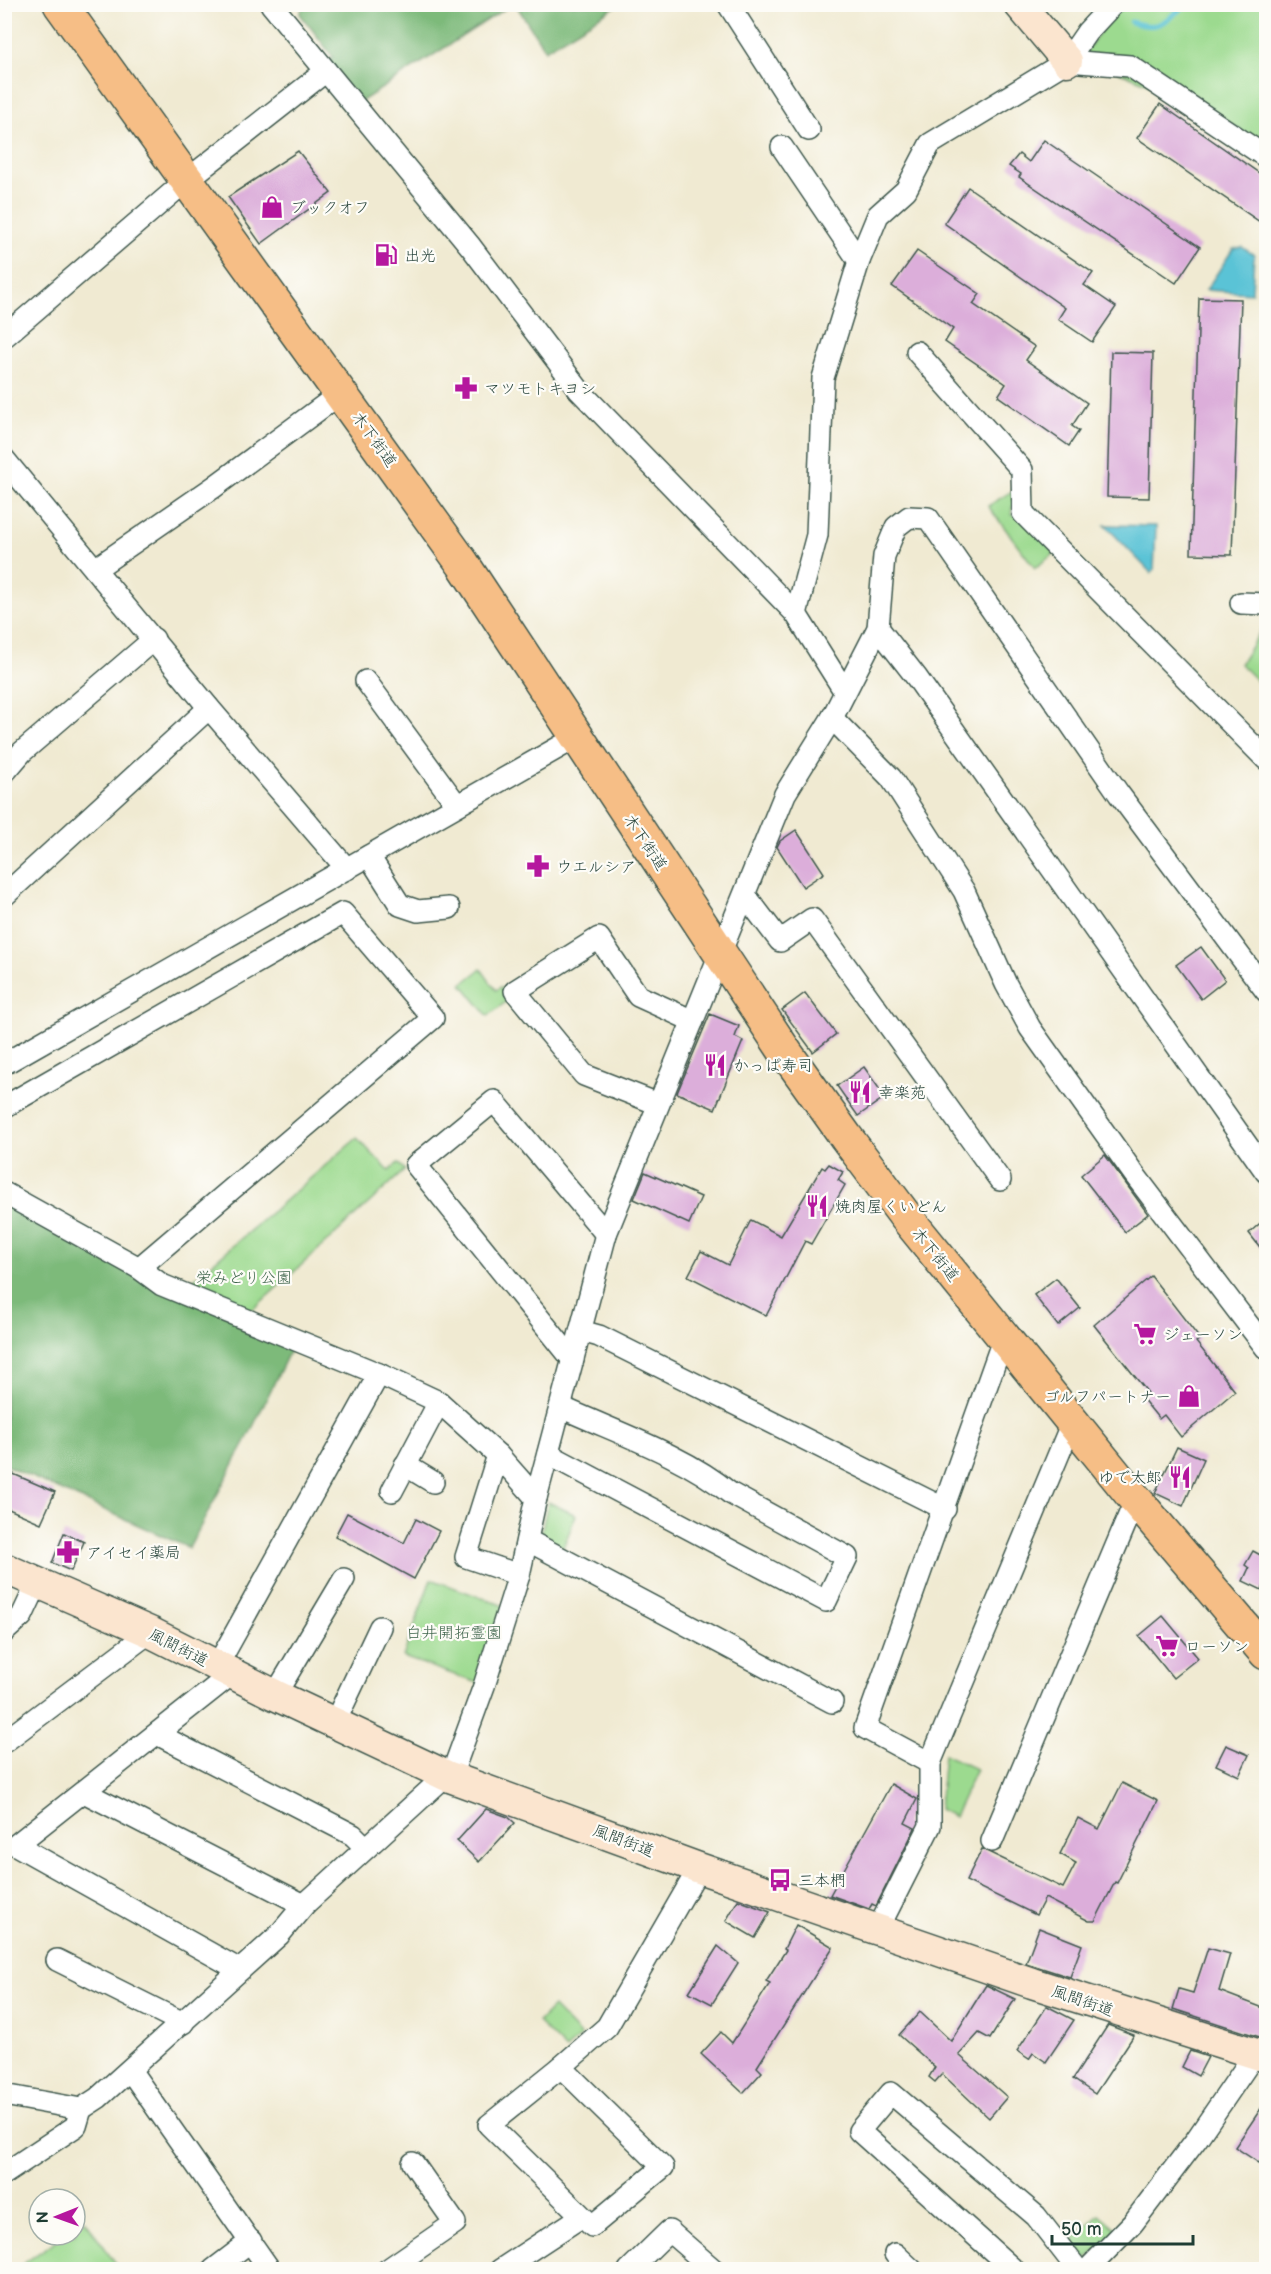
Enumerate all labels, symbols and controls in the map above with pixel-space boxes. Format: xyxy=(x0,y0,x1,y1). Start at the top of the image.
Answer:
shop icon: ブックオフ xyxy=(259,194,285,220)
place label: ブックオフ xyxy=(290,199,370,218)
fuel station icon: 出光 xyxy=(373,242,399,268)
place label: 出光 xyxy=(404,247,436,266)
pharmacy icon: マツモトキヨシ xyxy=(453,375,479,401)
place label: マツモトキヨシ xyxy=(484,380,596,399)
street label: 木下街道 xyxy=(347,408,400,471)
street label: 木下街道 xyxy=(619,811,671,875)
pharmacy icon: ウエルシア xyxy=(525,853,551,879)
place label: ウエルシア xyxy=(556,858,636,877)
restaurant icon: かっぱ寿司 xyxy=(702,1052,728,1078)
place label: かっぱ寿司 xyxy=(733,1057,813,1076)
restaurant icon: 幸楽苑 xyxy=(847,1079,873,1105)
place label: 幸楽苑 xyxy=(878,1084,926,1103)
restaurant icon: 焼肉屋くいどん xyxy=(804,1193,830,1219)
place label: 焼肉屋くいどん xyxy=(835,1198,947,1217)
street label: 木下街道 xyxy=(907,1224,962,1286)
park label: 栄みどり公園 xyxy=(196,1269,292,1288)
supermarket icon: ジェーソン xyxy=(1132,1321,1158,1347)
place label: ジェーソン xyxy=(1163,1326,1243,1345)
shop icon: ゴルフパートナー xyxy=(1176,1383,1202,1409)
place label: ゴルフパートナー xyxy=(1044,1388,1171,1407)
restaurant icon: ゆで太郎 xyxy=(1167,1464,1193,1490)
place label: ゆで太郎 xyxy=(1098,1469,1162,1488)
pharmacy icon: アイセイ薬局 xyxy=(55,1539,81,1565)
place label: アイセイ薬局 xyxy=(86,1544,181,1563)
park label: 白井開拓霊園 xyxy=(406,1624,502,1643)
street label: 風間街道 xyxy=(145,1625,211,1671)
supermarket icon: ローソン xyxy=(1154,1633,1180,1659)
place label: ローソン xyxy=(1185,1638,1249,1657)
street label: 風間街道 xyxy=(590,1821,657,1862)
bus stop icon: 三本椚 xyxy=(767,1867,793,1893)
place label: 三本椚 xyxy=(798,1872,846,1891)
street label: 風間街道 xyxy=(1049,1982,1116,2021)
north arrow xyxy=(27,2187,87,2247)
scale bar xyxy=(1052,2208,1193,2246)
text: N xyxy=(34,2211,53,2223)
text: 50 m xyxy=(1061,2219,1102,2240)

